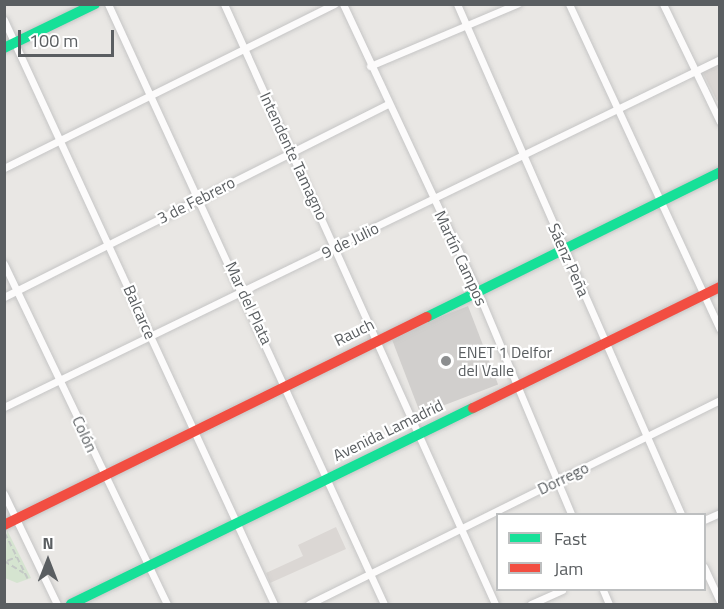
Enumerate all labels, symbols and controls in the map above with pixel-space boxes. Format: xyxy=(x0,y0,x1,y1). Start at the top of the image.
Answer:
scale bar xyxy=(21,18,117,56)
text: 100 m xyxy=(29,27,78,54)
street label: Intendente Tamagno xyxy=(256,89,332,223)
street label: 3 de Febrero xyxy=(154,172,238,228)
street label: Martín Campos xyxy=(431,207,491,309)
street label: 9 de Julio xyxy=(318,218,382,262)
street label: Sáenz Peña xyxy=(544,220,594,300)
street label: Mar del Plata xyxy=(221,259,277,347)
street label: Balcarce xyxy=(120,282,160,342)
street label: Rauch xyxy=(331,314,377,350)
place label: ENET 1 Delfor del Valle xyxy=(458,342,552,380)
marker: ENET 1 Delfor del Valle xyxy=(439,354,453,368)
street label: Avenida Lamadrid xyxy=(330,395,446,465)
street label: Colón xyxy=(68,413,102,455)
street label: Dorrego xyxy=(534,457,592,499)
legend xyxy=(496,513,706,591)
text: Fast xyxy=(554,525,587,552)
north arrow xyxy=(18,531,78,591)
text: N xyxy=(42,531,54,555)
text: Jam xyxy=(554,555,583,582)

